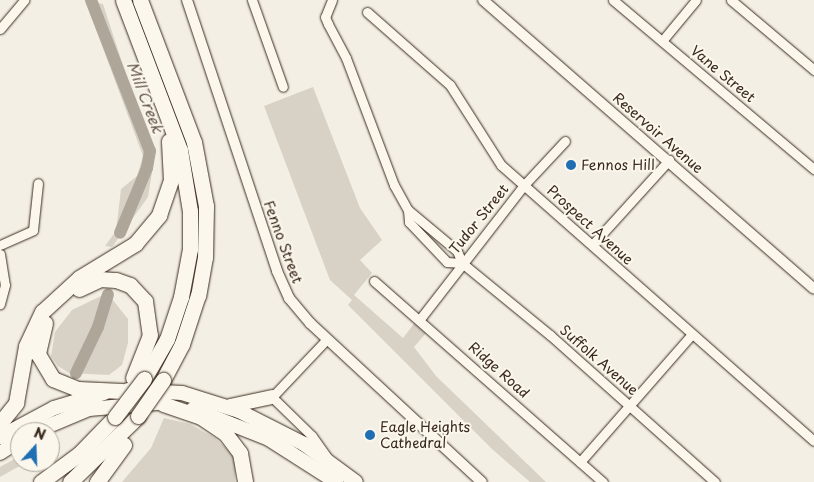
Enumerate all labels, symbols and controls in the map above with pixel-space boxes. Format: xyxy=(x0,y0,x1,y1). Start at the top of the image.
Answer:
street label: Vane Street xyxy=(687,42,759,106)
water label: Mill Creek xyxy=(124,59,168,135)
street label: Reservoir Avenue xyxy=(609,89,707,177)
place label: Fennos Hill xyxy=(581,157,655,173)
marker: Fennos Hill xyxy=(565,159,577,171)
street label: Tudor Street xyxy=(446,181,512,257)
street label: Prospect Avenue xyxy=(543,182,637,268)
street label: Fenno Street xyxy=(260,199,306,285)
street label: Suffolk Avenue xyxy=(556,321,642,399)
street label: Ridge Road xyxy=(465,339,533,401)
place label: Eagle Heights Cathedral xyxy=(380,419,472,452)
north arrow xyxy=(10,422,60,472)
text: N xyxy=(31,422,49,445)
marker: Eagle Heights Cathedral xyxy=(364,429,376,441)

